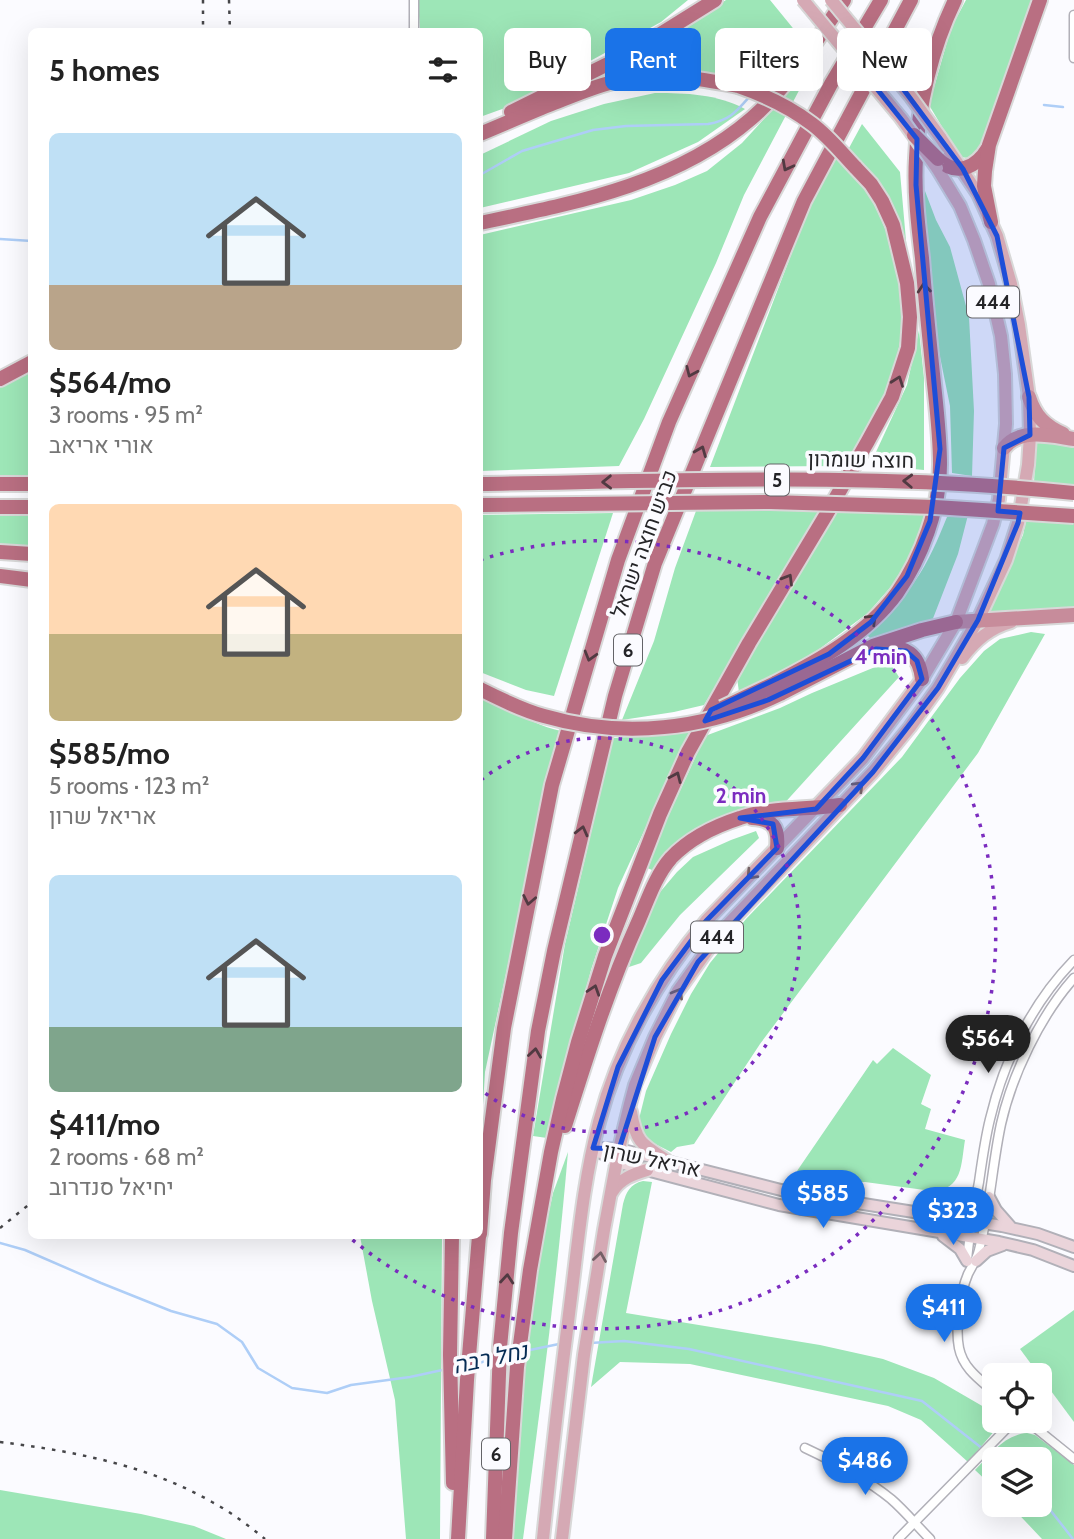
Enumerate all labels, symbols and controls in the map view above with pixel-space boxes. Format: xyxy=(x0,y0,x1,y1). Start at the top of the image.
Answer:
chip: Buy xyxy=(504,28,591,91)
chip: Rent xyxy=(605,28,701,91)
chip: Filters xyxy=(715,28,823,91)
chip: New xyxy=(837,28,932,91)
icon: filters xyxy=(424,51,462,89)
text: 5 homes xyxy=(49,52,160,89)
one-way arrow xyxy=(782,159,795,171)
icon: home xyxy=(193,178,319,304)
one-way arrow xyxy=(917,283,932,294)
road number: 444 xyxy=(967,286,1019,318)
text: $564/mo xyxy=(49,364,171,401)
one-way arrow xyxy=(685,365,699,378)
one-way arrow xyxy=(890,375,904,387)
text: 3 rooms · 95 m² xyxy=(49,401,203,429)
text: אורי אריאב xyxy=(49,431,154,459)
one-way arrow xyxy=(693,446,707,458)
street label: חוצה שומרון xyxy=(808,446,914,473)
road number: 5 xyxy=(765,464,789,495)
street label: כביש חוצה ישראל xyxy=(605,467,682,621)
one-way arrow xyxy=(602,474,612,490)
one-way arrow xyxy=(903,474,914,489)
icon: home xyxy=(193,549,319,675)
one-way arrow xyxy=(779,574,792,587)
one-way arrow xyxy=(864,615,877,628)
road number: 6 xyxy=(614,635,642,666)
text: 4 min xyxy=(855,644,907,669)
one-way arrow xyxy=(584,649,598,661)
text: $585/mo xyxy=(49,735,170,772)
text: 5 rooms · 123 m² xyxy=(49,772,209,800)
one-way arrow xyxy=(668,772,682,785)
one-way arrow xyxy=(851,781,864,794)
text: 2 min xyxy=(716,783,766,808)
text: אריאל שרון xyxy=(49,802,157,830)
one-way arrow xyxy=(574,825,589,837)
one-way arrow xyxy=(747,867,760,880)
one-way arrow xyxy=(523,894,538,906)
icon: home xyxy=(193,920,319,1046)
road number: 444 xyxy=(691,922,743,953)
centre of rings xyxy=(590,923,614,947)
one-way arrow xyxy=(586,984,601,996)
one-way arrow xyxy=(670,988,683,1001)
pin: $564 xyxy=(947,1016,1029,1075)
text: $564 xyxy=(962,1024,1014,1052)
one-way arrow xyxy=(527,1048,542,1059)
text: $411/mo xyxy=(49,1106,160,1143)
street label: אריאל שרון xyxy=(601,1137,703,1182)
text: 2 rooms · 68 m² xyxy=(49,1143,204,1171)
pin: $585 xyxy=(782,1170,864,1230)
text: יחיאל סנדרוב xyxy=(49,1173,174,1201)
text: $585 xyxy=(797,1179,849,1207)
pin: $323 xyxy=(912,1188,994,1247)
text: $323 xyxy=(928,1196,978,1224)
one-way arrow xyxy=(592,1251,607,1262)
one-way arrow xyxy=(499,1273,514,1284)
pin: $411 xyxy=(903,1284,985,1344)
text: $411 xyxy=(922,1293,966,1321)
water label: נחל רבה xyxy=(450,1336,532,1380)
map controls xyxy=(982,1363,1052,1517)
button: locate xyxy=(982,1363,1052,1433)
road number: 6 xyxy=(482,1438,510,1470)
pin: $486 xyxy=(824,1438,906,1497)
text: $486 xyxy=(838,1446,892,1474)
button: layers xyxy=(982,1447,1052,1517)

